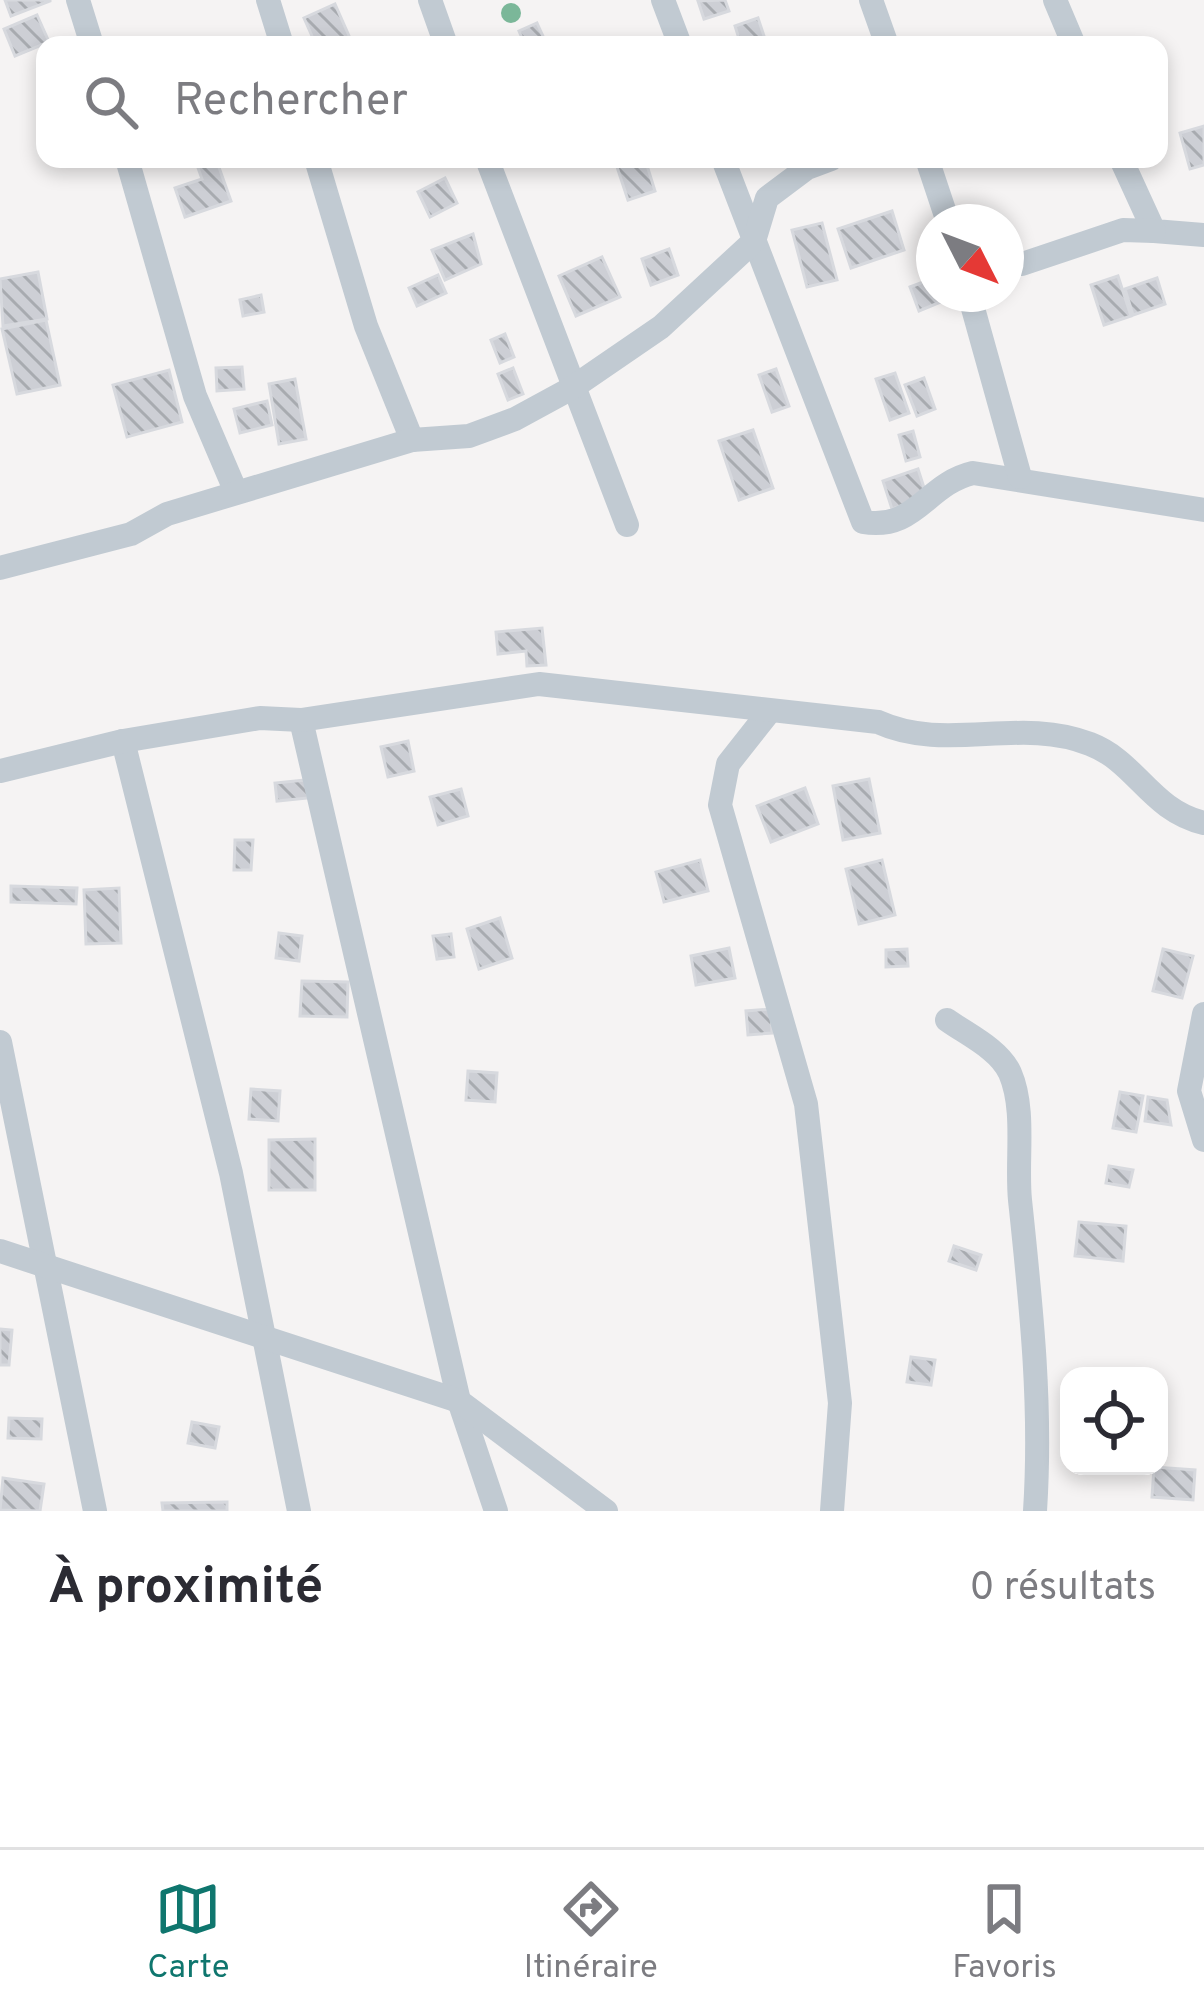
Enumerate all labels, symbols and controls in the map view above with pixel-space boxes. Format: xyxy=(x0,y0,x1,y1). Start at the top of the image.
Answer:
search box xyxy=(36,36,1168,168)
icon: search xyxy=(78,69,144,135)
text: Rechercher xyxy=(174,74,408,131)
north arrow xyxy=(916,204,1024,312)
map controls xyxy=(1060,1367,1168,1475)
button: locate xyxy=(1060,1367,1168,1475)
text: À proximité xyxy=(48,1557,323,1622)
text: 0 résultats xyxy=(970,1565,1156,1614)
tab: Carte xyxy=(147,1876,230,1990)
tab: Itinéraire xyxy=(524,1876,658,1990)
tab: Favoris xyxy=(952,1876,1057,1990)

